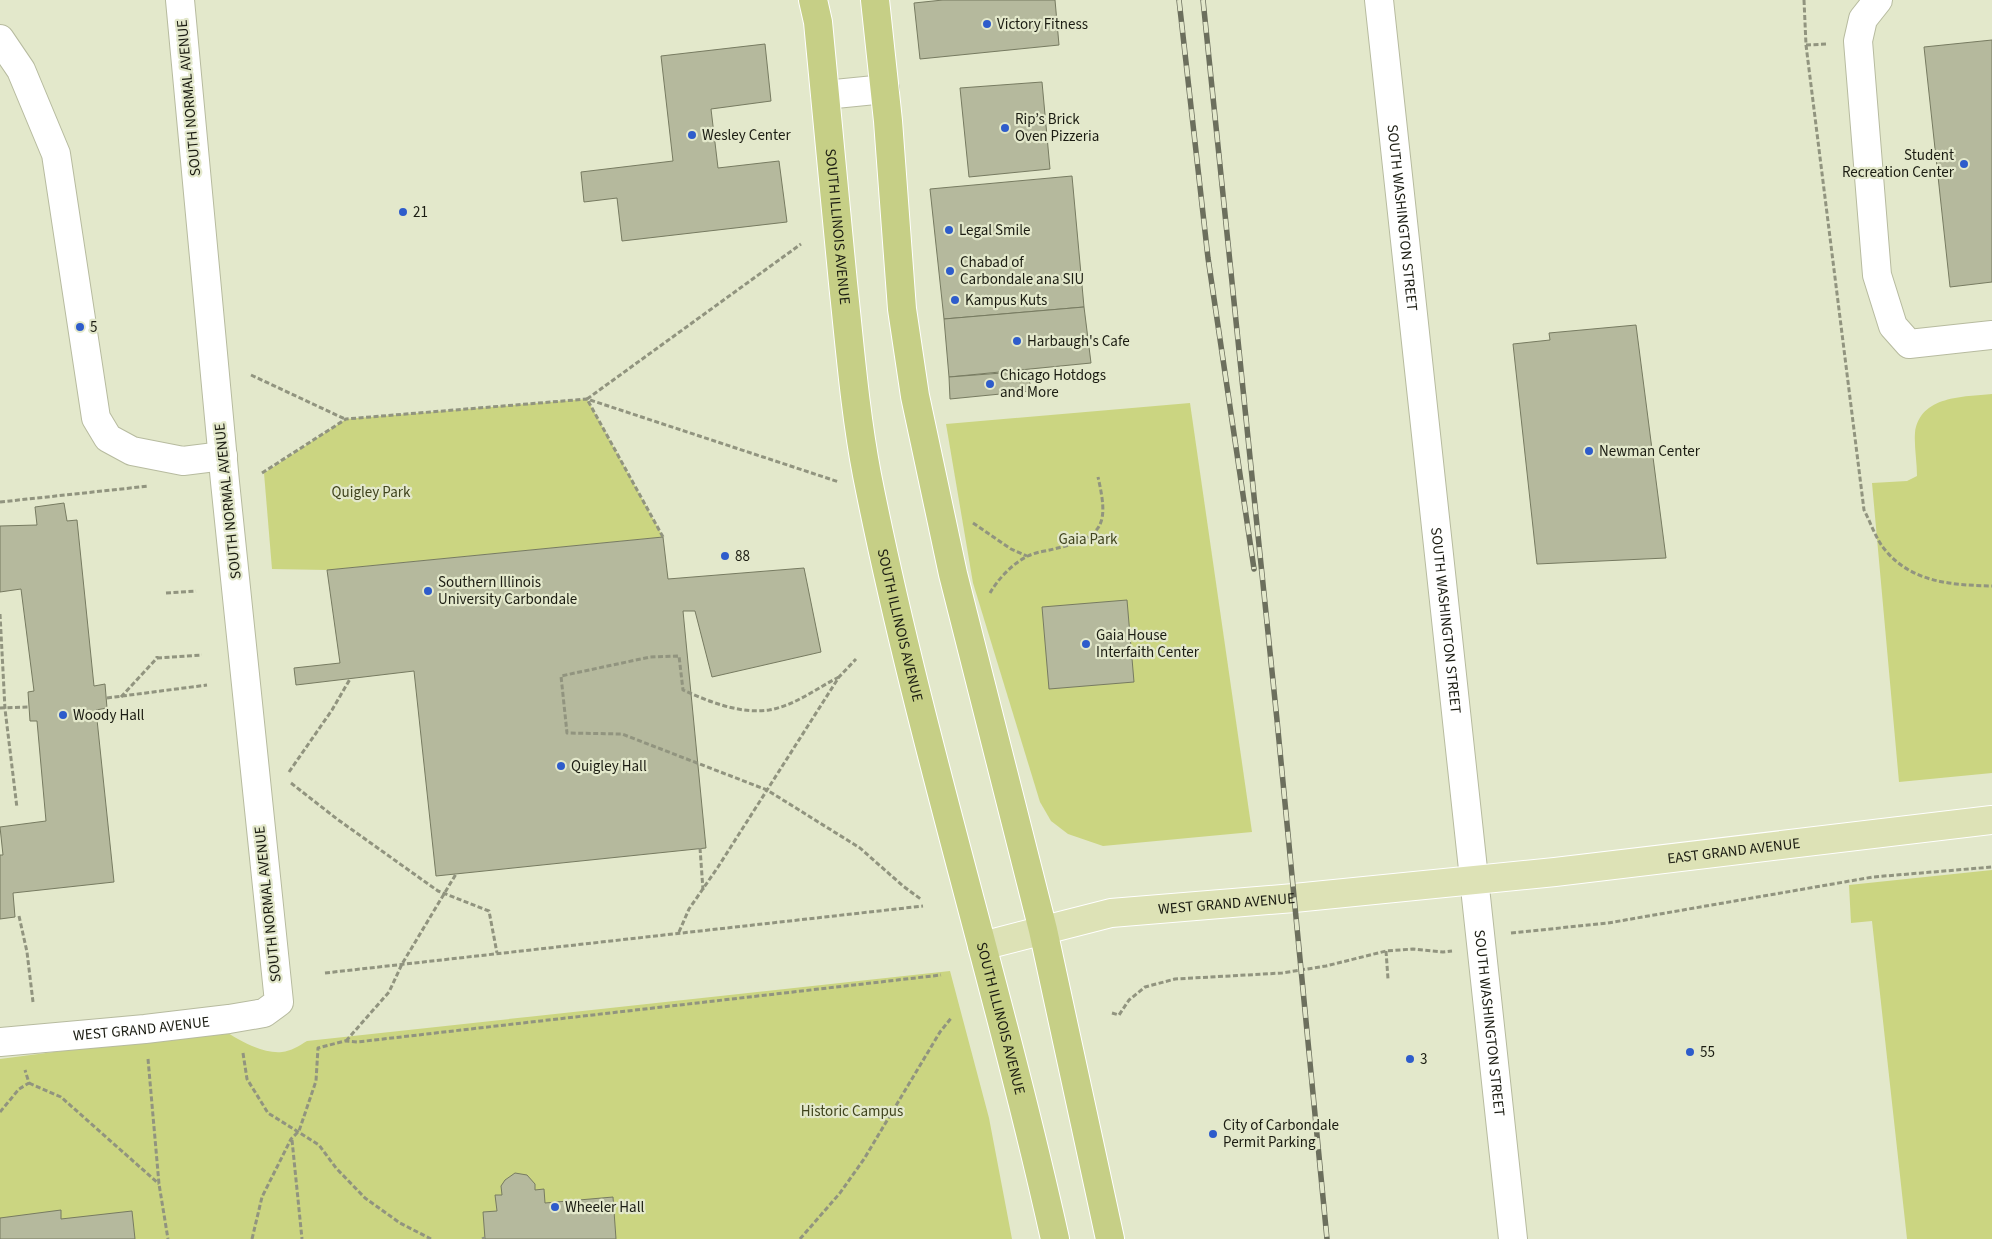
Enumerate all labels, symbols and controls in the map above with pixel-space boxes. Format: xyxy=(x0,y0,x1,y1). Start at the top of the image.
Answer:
place label: Victory Fitness xyxy=(997,14,1088,35)
marker: Victory Fitness xyxy=(981,18,993,30)
street label: SOUTH NORMAL AVENUE xyxy=(172,19,206,177)
place label: Rip’s Brick Oven Pizzeria xyxy=(1015,109,1099,147)
marker: Rip’s Brick Oven Pizzeria xyxy=(999,122,1011,134)
street label: SOUTH WASHINGTON STREET xyxy=(1382,123,1423,312)
place label: Wesley Center xyxy=(702,125,791,146)
marker: Wesley Center xyxy=(686,129,698,141)
place label: Student Recreation Center xyxy=(1842,145,1955,183)
street label: SOUTH ILLINOIS AVENUE xyxy=(820,148,856,306)
marker: Student Recreation Center xyxy=(1958,158,1970,170)
place label: 21 xyxy=(413,202,428,223)
marker: 21 xyxy=(397,206,409,218)
place label: Legal Smile xyxy=(959,220,1031,241)
marker: Legal Smile xyxy=(943,224,955,236)
place label: Chabad of Carbondale ana SIU xyxy=(960,252,1084,290)
marker: Chabad of Carbondale ana SIU xyxy=(944,265,956,277)
place label: Kampus Kuts xyxy=(965,290,1047,311)
marker: Kampus Kuts xyxy=(949,294,961,306)
place label: 5 xyxy=(90,317,97,338)
marker: 5 xyxy=(74,321,86,333)
place label: Harbaugh's Cafe xyxy=(1027,331,1130,352)
marker: Harbaugh's Cafe xyxy=(1011,335,1023,347)
place label: Chicago Hotdogs and More xyxy=(1000,365,1106,403)
marker: Chicago Hotdogs and More xyxy=(984,378,996,390)
street label: SOUTH NORMAL AVENUE xyxy=(209,422,247,580)
place label: Newman Center xyxy=(1599,441,1701,462)
marker: Newman Center xyxy=(1583,445,1595,457)
park label: Quigley Park xyxy=(332,482,411,503)
street label: SOUTH WASHINGTON STREET xyxy=(1426,526,1467,715)
park label: Gaia Park xyxy=(1058,529,1118,550)
place label: 88 xyxy=(735,546,750,567)
street label: SOUTH ILLINOIS AVENUE xyxy=(872,547,928,704)
marker: 88 xyxy=(719,550,731,562)
place label: Southern Illinois University Carbondale xyxy=(438,572,577,610)
marker: Southern Illinois University Carbondale xyxy=(422,585,434,597)
place label: Gaia House Interfaith Center xyxy=(1096,625,1200,663)
marker: Gaia House Interfaith Center xyxy=(1080,638,1092,650)
place label: Woody Hall xyxy=(73,705,145,726)
marker: Woody Hall xyxy=(57,709,69,721)
place label: Quigley Hall xyxy=(571,756,647,777)
marker: Quigley Hall xyxy=(555,760,567,772)
street label: SOUTH NORMAL AVENUE xyxy=(249,825,287,983)
street label: EAST GRAND AVENUE xyxy=(1666,832,1801,869)
street label: WEST GRAND AVENUE xyxy=(1157,887,1296,920)
street label: SOUTH WASHINGTON STREET xyxy=(1469,929,1510,1117)
street label: SOUTH ILLINOIS AVENUE xyxy=(971,940,1031,1097)
street label: WEST GRAND AVENUE xyxy=(72,1011,211,1046)
place label: 55 xyxy=(1700,1042,1715,1063)
marker: 55 xyxy=(1684,1046,1696,1058)
place label: 3 xyxy=(1420,1049,1427,1070)
marker: 3 xyxy=(1404,1053,1416,1065)
park label: Historic Campus xyxy=(801,1101,903,1122)
place label: City of Carbondale Permit Parking xyxy=(1223,1115,1339,1153)
marker: City of Carbondale Permit Parking xyxy=(1207,1128,1219,1140)
place label: Wheeler Hall xyxy=(565,1197,644,1218)
marker: Wheeler Hall xyxy=(549,1201,561,1213)

